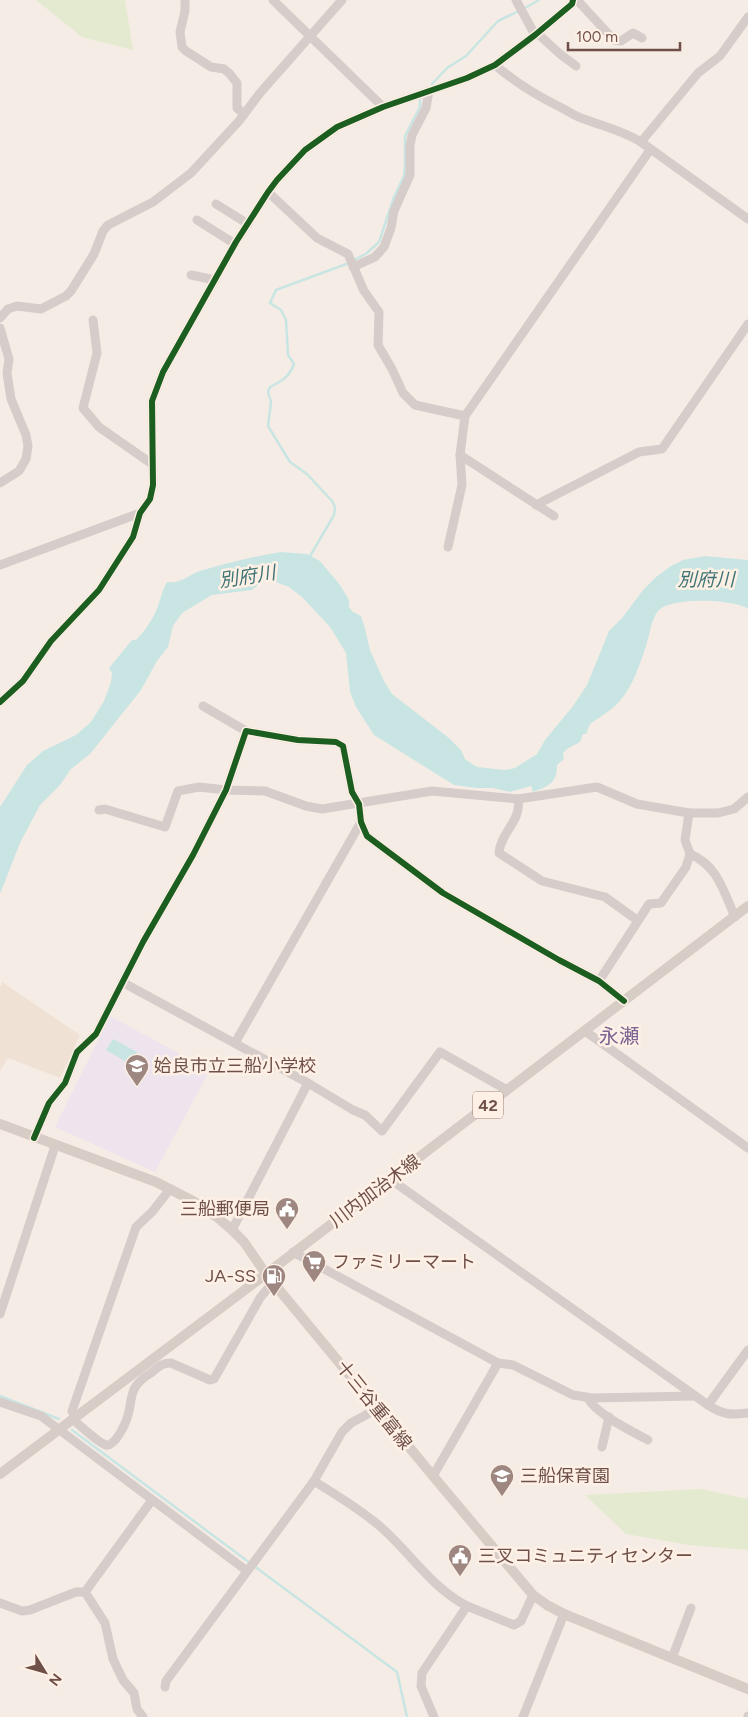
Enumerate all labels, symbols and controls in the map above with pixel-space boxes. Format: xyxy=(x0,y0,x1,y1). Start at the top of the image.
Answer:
scale bar xyxy=(568,20,680,52)
text: 100 m xyxy=(576,28,618,46)
water label: 別府川 xyxy=(217,560,279,592)
water label: 別府川 xyxy=(677,568,736,591)
district label: 永瀬 xyxy=(599,1024,639,1048)
school or university icon: 姶良市立三船小学校 xyxy=(124,1053,150,1087)
place label: 姶良市立三船小学校 xyxy=(154,1055,316,1077)
road number: 42 xyxy=(473,1092,503,1118)
street label: 川内加治木線 xyxy=(325,1150,425,1232)
public building icon: 三船郵便局 xyxy=(274,1196,300,1230)
place label: 三船郵便局 xyxy=(180,1198,270,1220)
supermarket icon: ファミリーマート xyxy=(301,1249,327,1283)
place label: ファミリーマート xyxy=(332,1251,476,1273)
fuel station icon: JA-SS xyxy=(261,1263,287,1297)
place label: JA-SS xyxy=(205,1265,256,1287)
street label: 十三谷重富線 xyxy=(331,1356,417,1454)
school or university icon: 三船保育園 xyxy=(489,1463,515,1497)
place label: 三船保育園 xyxy=(520,1465,610,1487)
public building icon: 三叉コミュニティセンター xyxy=(447,1543,473,1577)
place label: 三叉コミュニティセンター xyxy=(478,1545,693,1567)
north arrow xyxy=(20,1647,70,1697)
text: N xyxy=(45,1670,65,1689)

